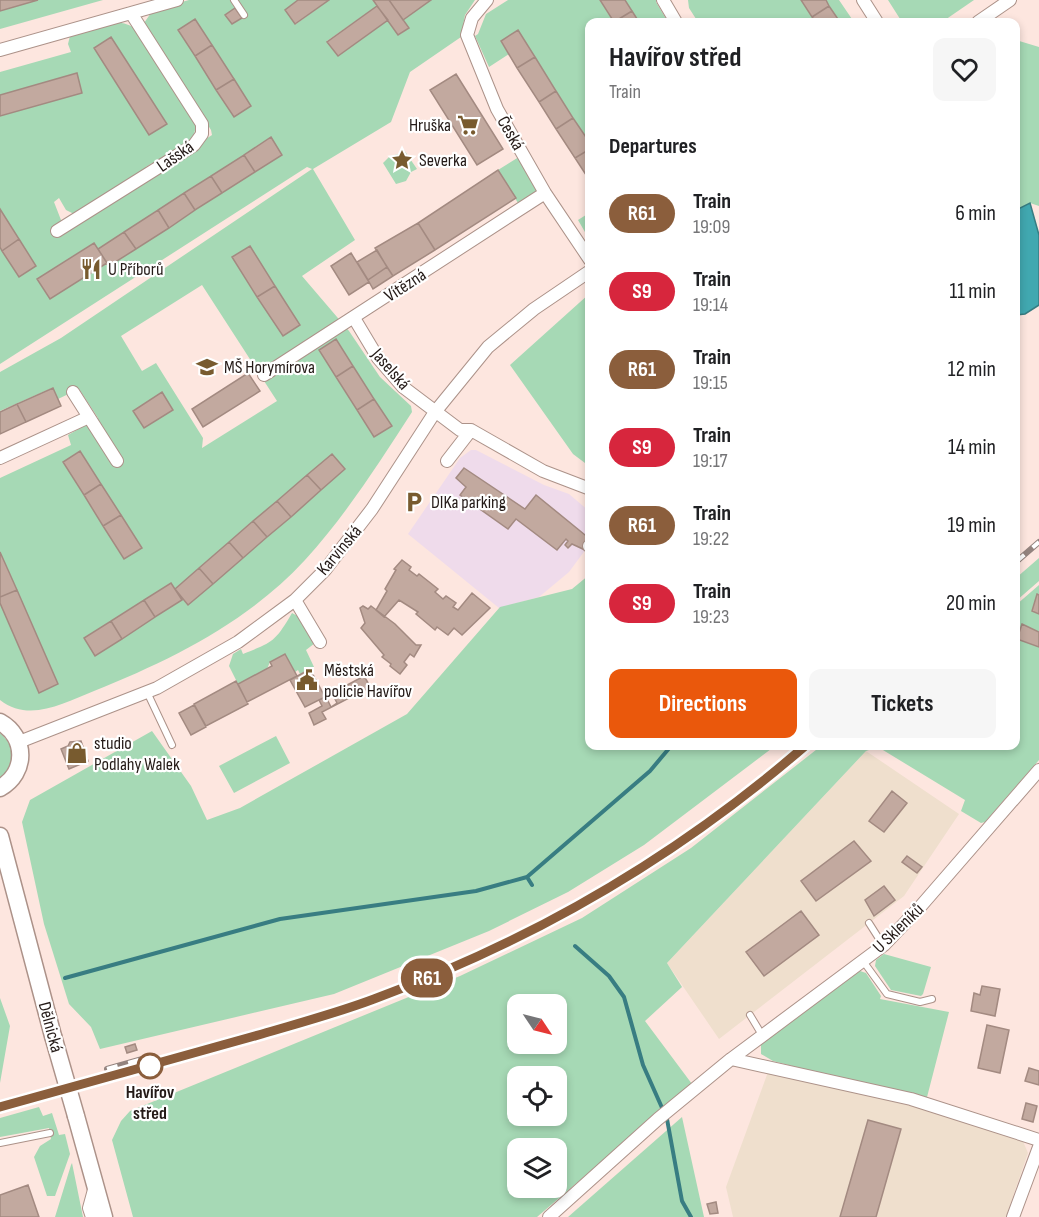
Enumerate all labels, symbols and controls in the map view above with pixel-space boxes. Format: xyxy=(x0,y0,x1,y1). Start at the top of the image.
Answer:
button: heart xyxy=(933,38,996,101)
text: Havířov střed xyxy=(609,41,741,74)
text: Train xyxy=(609,80,641,104)
street label: Česká xyxy=(492,112,529,154)
supermarket icon: Hruška xyxy=(456,113,480,137)
place label: Hruška xyxy=(409,115,451,136)
text: Departures xyxy=(609,133,697,160)
street label: Lašská xyxy=(153,136,198,177)
place icon: Severka xyxy=(390,148,414,172)
place label: Severka xyxy=(419,150,467,171)
text: Train xyxy=(693,188,731,215)
text: 6 min xyxy=(955,200,996,227)
text: R61 xyxy=(628,201,656,226)
text: 19:09 xyxy=(693,215,730,239)
restaurant icon: U Příborů xyxy=(79,257,103,281)
place label: U Příborů xyxy=(108,259,164,280)
street label: Vítězná xyxy=(381,264,430,307)
text: Train xyxy=(693,266,731,293)
text: 11 min xyxy=(949,278,996,305)
text: S9 xyxy=(632,279,652,304)
text: 19:14 xyxy=(693,293,728,317)
street label: Jaselská xyxy=(366,344,414,394)
text: Train xyxy=(693,344,731,371)
school or university icon: MŠ Horymírova xyxy=(195,355,219,379)
text: 12 min xyxy=(948,356,996,383)
place label: MŠ Horymírova xyxy=(224,357,315,378)
text: R61 xyxy=(628,357,656,382)
text: 19:15 xyxy=(693,371,728,395)
text: Train xyxy=(693,422,731,449)
text: 14 min xyxy=(948,434,996,461)
text: S9 xyxy=(632,435,652,460)
text: 19:17 xyxy=(693,449,728,473)
parking icon: DIKa parking xyxy=(402,490,426,514)
place label: DIKa parking xyxy=(431,492,506,513)
text: Train xyxy=(693,500,731,527)
text: 19 min xyxy=(947,512,996,539)
text: R61 xyxy=(628,513,656,538)
street label: Karvinská xyxy=(313,521,366,580)
text: 19:22 xyxy=(693,527,729,551)
text: Train xyxy=(693,578,731,605)
text: 20 min xyxy=(946,590,996,617)
text: S9 xyxy=(632,591,652,616)
text: 19:23 xyxy=(693,605,729,629)
place label: Městská policie Havířov xyxy=(324,660,412,702)
public building icon: Městská policie Havířov xyxy=(295,668,319,692)
button: Directions xyxy=(609,669,797,738)
button: Tickets xyxy=(809,669,996,738)
place label: studio Podlahy Walek xyxy=(94,733,180,775)
shop icon: studio Podlahy Walek xyxy=(65,741,89,765)
street label: U Skleníků xyxy=(869,899,928,958)
line badge: R61 xyxy=(392,958,462,998)
text: R61 xyxy=(413,966,441,991)
north arrow xyxy=(507,994,567,1054)
map controls xyxy=(507,994,567,1198)
street label: Dělnická xyxy=(34,1000,67,1055)
marker: Havířov střed xyxy=(137,1053,163,1079)
button: locate xyxy=(507,1066,567,1126)
place label: Havířov střed xyxy=(126,1082,175,1124)
button: layers xyxy=(507,1138,567,1198)

